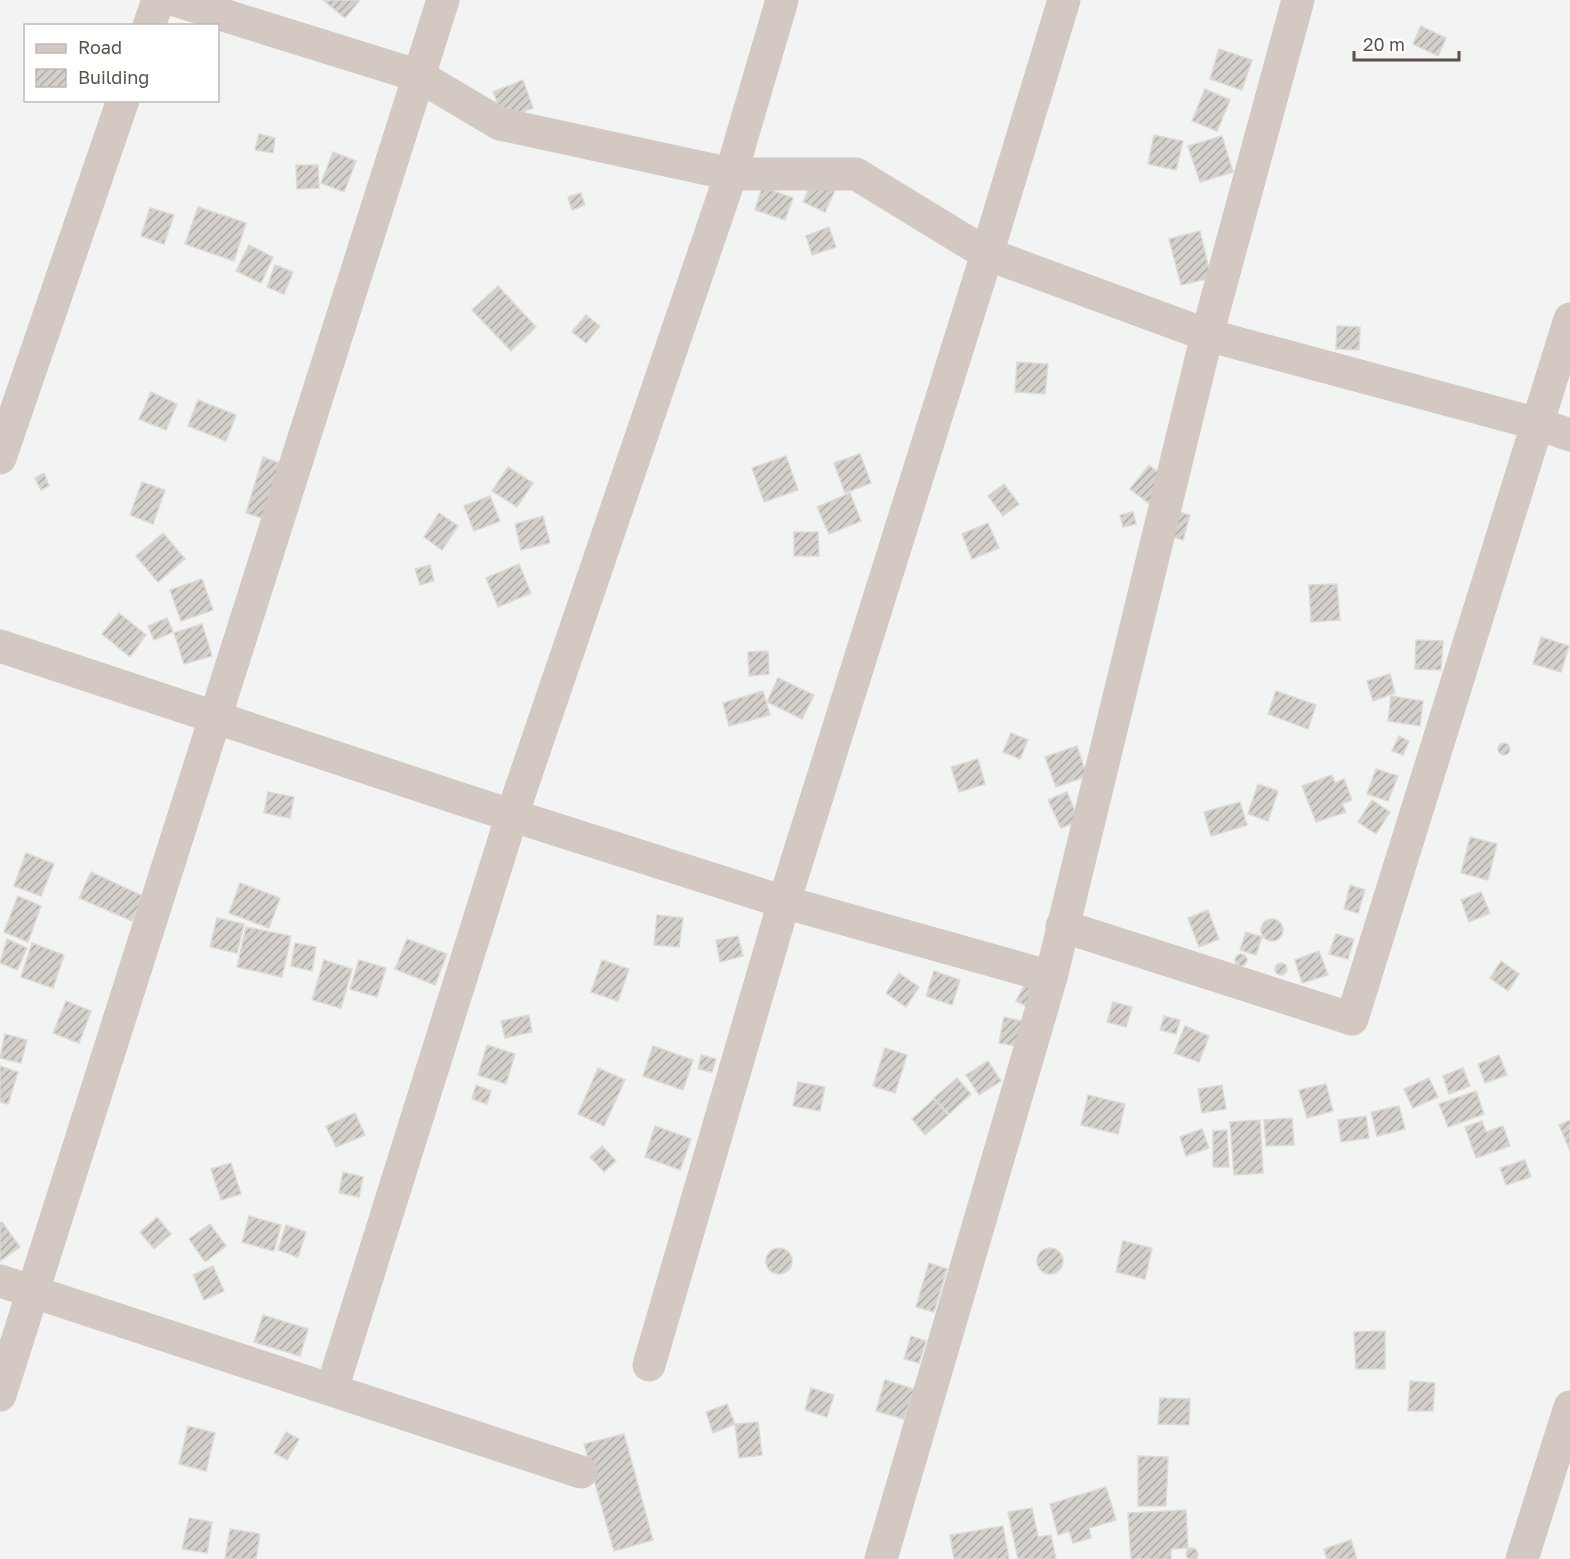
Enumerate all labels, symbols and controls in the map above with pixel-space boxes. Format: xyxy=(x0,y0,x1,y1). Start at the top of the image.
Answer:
legend xyxy=(24,24,219,102)
scale bar xyxy=(1354,24,1459,62)
text: 20 m xyxy=(1363,33,1405,55)
text: Road xyxy=(78,36,122,58)
text: Building xyxy=(78,66,149,88)

